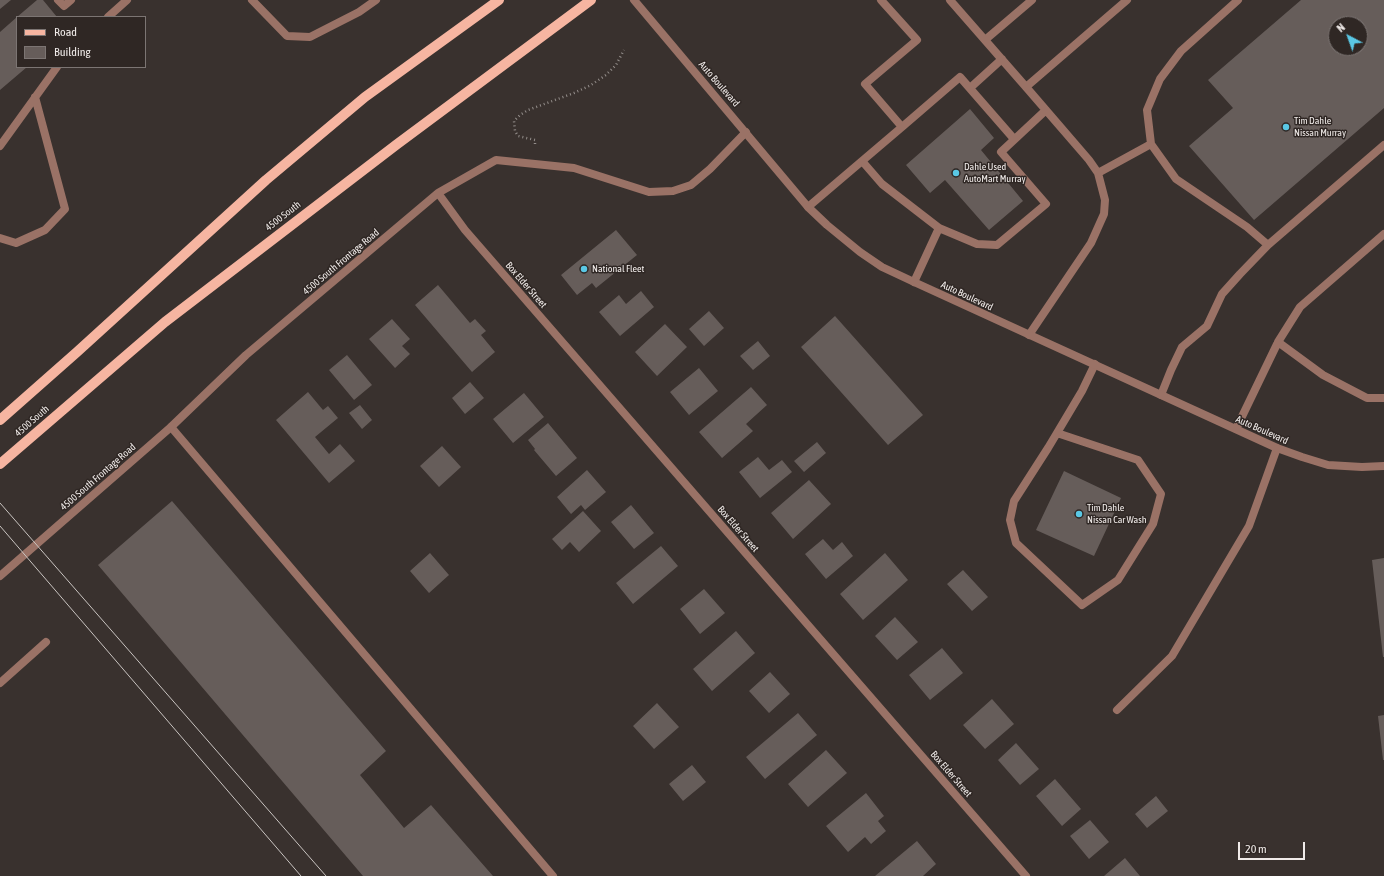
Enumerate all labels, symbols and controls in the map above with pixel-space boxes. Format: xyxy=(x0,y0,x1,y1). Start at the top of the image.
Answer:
legend xyxy=(16,16,146,68)
north arrow xyxy=(1328,16,1368,56)
text: N xyxy=(1334,21,1347,34)
text: Road xyxy=(54,25,77,39)
text: Building xyxy=(54,45,91,59)
street label: Auto Boulevard xyxy=(696,59,742,109)
place label: Tim Dahle Nissan Murray xyxy=(1294,115,1346,138)
marker: Tim Dahle Nissan Murray xyxy=(1281,122,1291,132)
place label: Dahle Used AutoMart Murray xyxy=(964,161,1026,184)
marker: Dahle Used AutoMart Murray xyxy=(951,168,961,178)
street label: 4500 South xyxy=(263,198,303,234)
street label: 4500 South Frontage Road xyxy=(300,227,382,297)
street label: Box Elder Street xyxy=(503,260,549,310)
place label: National Fleet xyxy=(592,263,644,275)
marker: National Fleet xyxy=(579,264,589,274)
street label: Auto Boulevard xyxy=(939,279,995,313)
street label: 4500 South xyxy=(12,403,52,439)
street label: Auto Boulevard xyxy=(1234,413,1290,447)
street label: 4500 South Frontage Road xyxy=(58,441,138,513)
place label: Tim Dahle Nissan Car Wash xyxy=(1087,502,1147,526)
street label: Box Elder Street xyxy=(715,504,761,554)
marker: Tim Dahle Nissan Car Wash xyxy=(1074,509,1084,519)
street label: Box Elder Street xyxy=(928,749,974,799)
scale bar xyxy=(1240,834,1307,860)
text: 20 m xyxy=(1245,842,1267,856)

